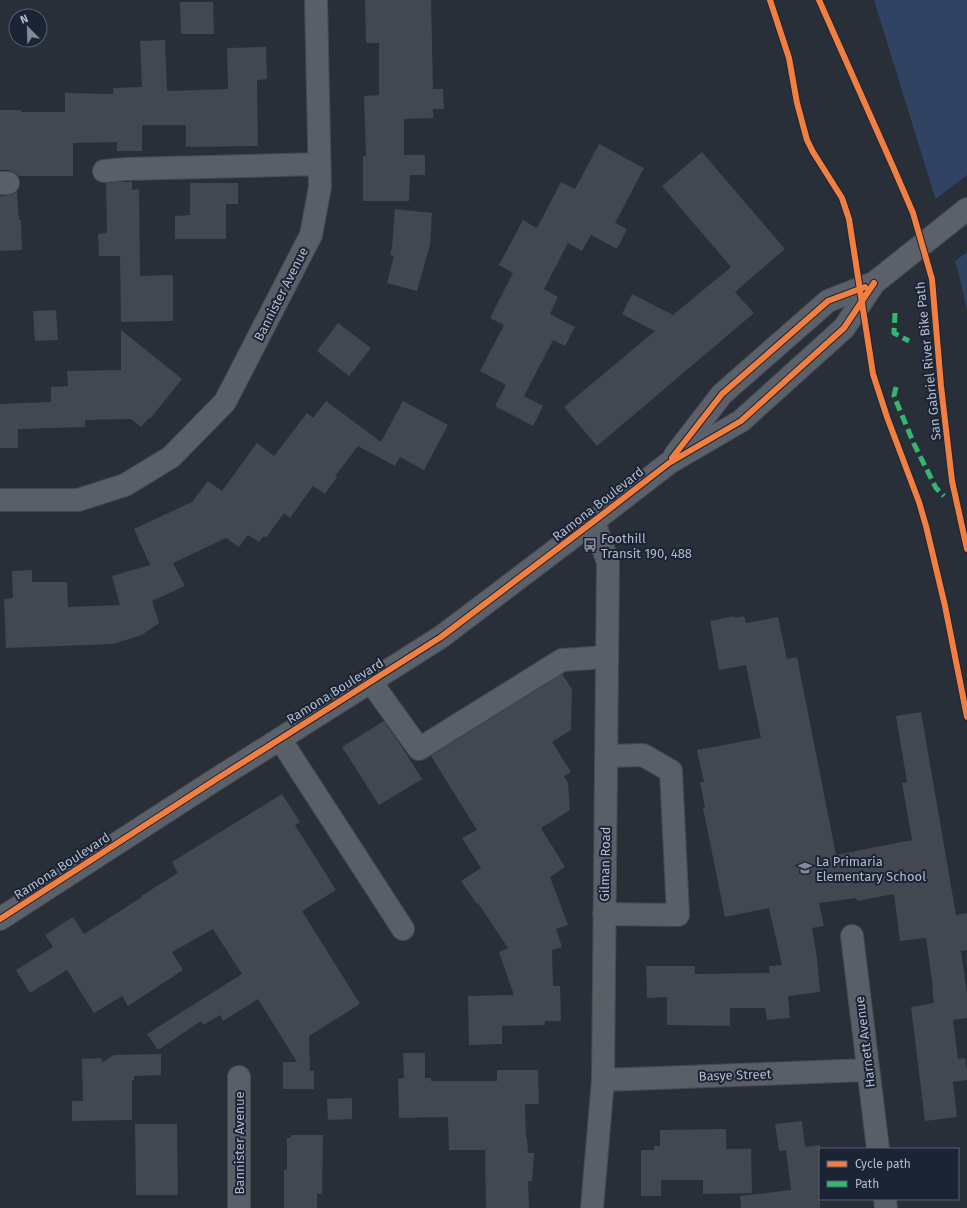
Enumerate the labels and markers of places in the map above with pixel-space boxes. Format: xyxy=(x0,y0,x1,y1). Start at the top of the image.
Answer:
place label: Foothill Transit 190, 488 xyxy=(601,531,692,561)
bus stop icon: Foothill Transit 190, 488 xyxy=(582,537,598,553)
place label: La Primaria Elementary School xyxy=(816,854,926,884)
school or university icon: La Primaria Elementary School xyxy=(797,860,813,876)

